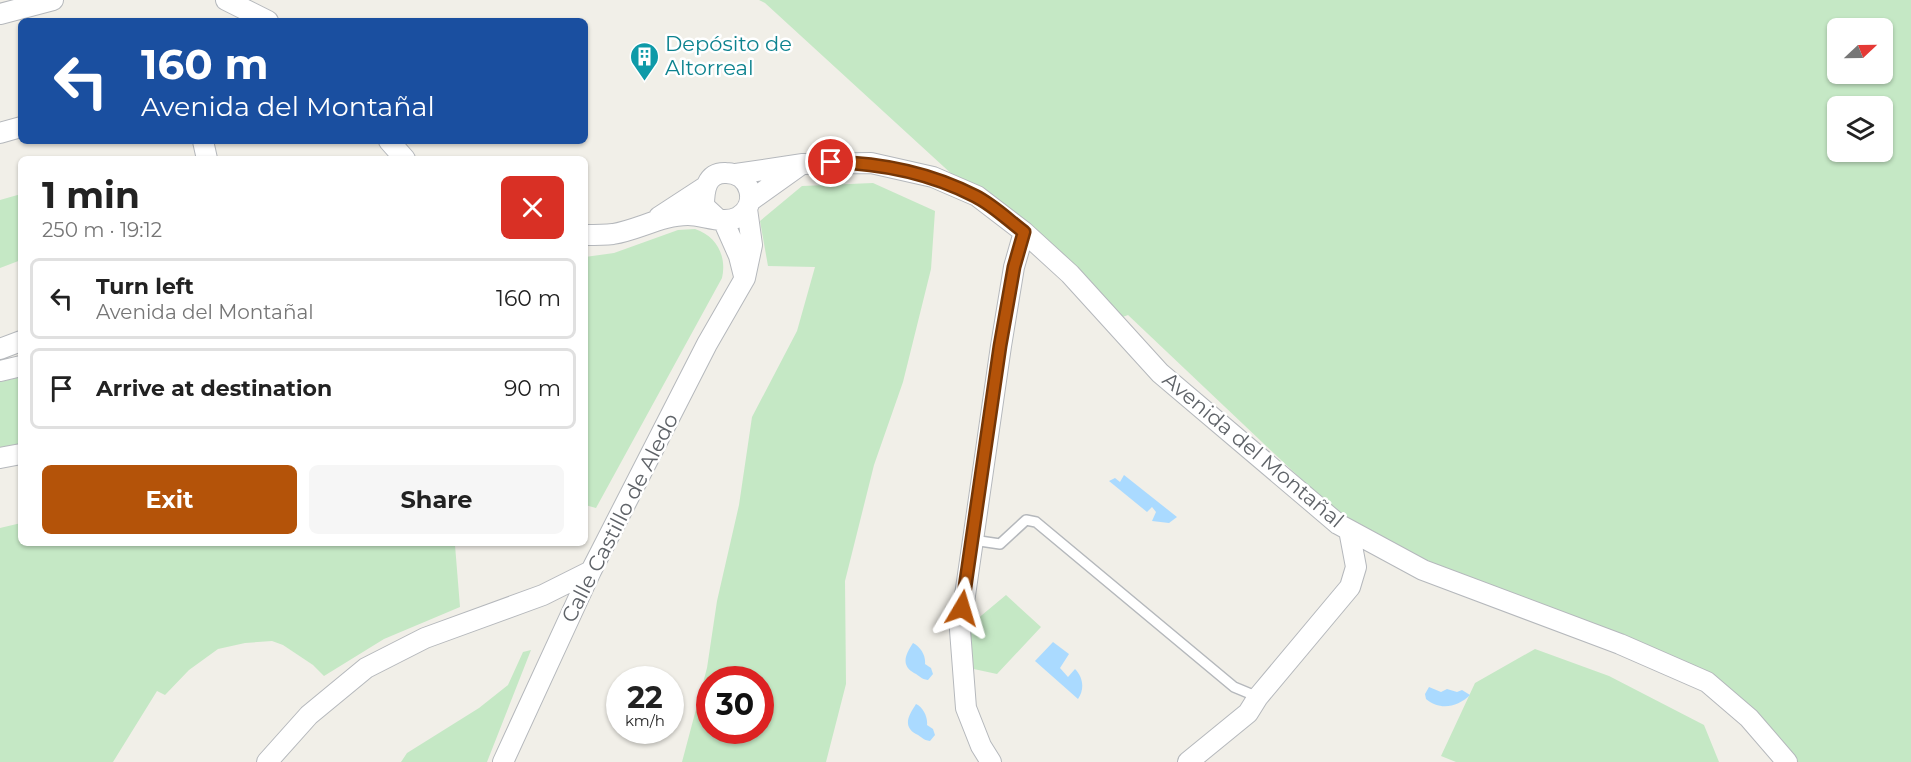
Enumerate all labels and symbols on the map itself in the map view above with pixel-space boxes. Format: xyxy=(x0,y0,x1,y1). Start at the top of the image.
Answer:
north arrow xyxy=(1827,18,1893,84)
place label: Depósito de Altorreal xyxy=(665,31,792,80)
building icon: Depósito de Altorreal xyxy=(628,40,660,82)
pin xyxy=(805,136,856,187)
street label: Avenida del Montañal xyxy=(1158,367,1349,533)
street label: Calle Castillo de Aledo xyxy=(556,409,683,627)
position arrow xyxy=(930,576,994,640)
speed limit sign: 30 xyxy=(696,666,774,744)

